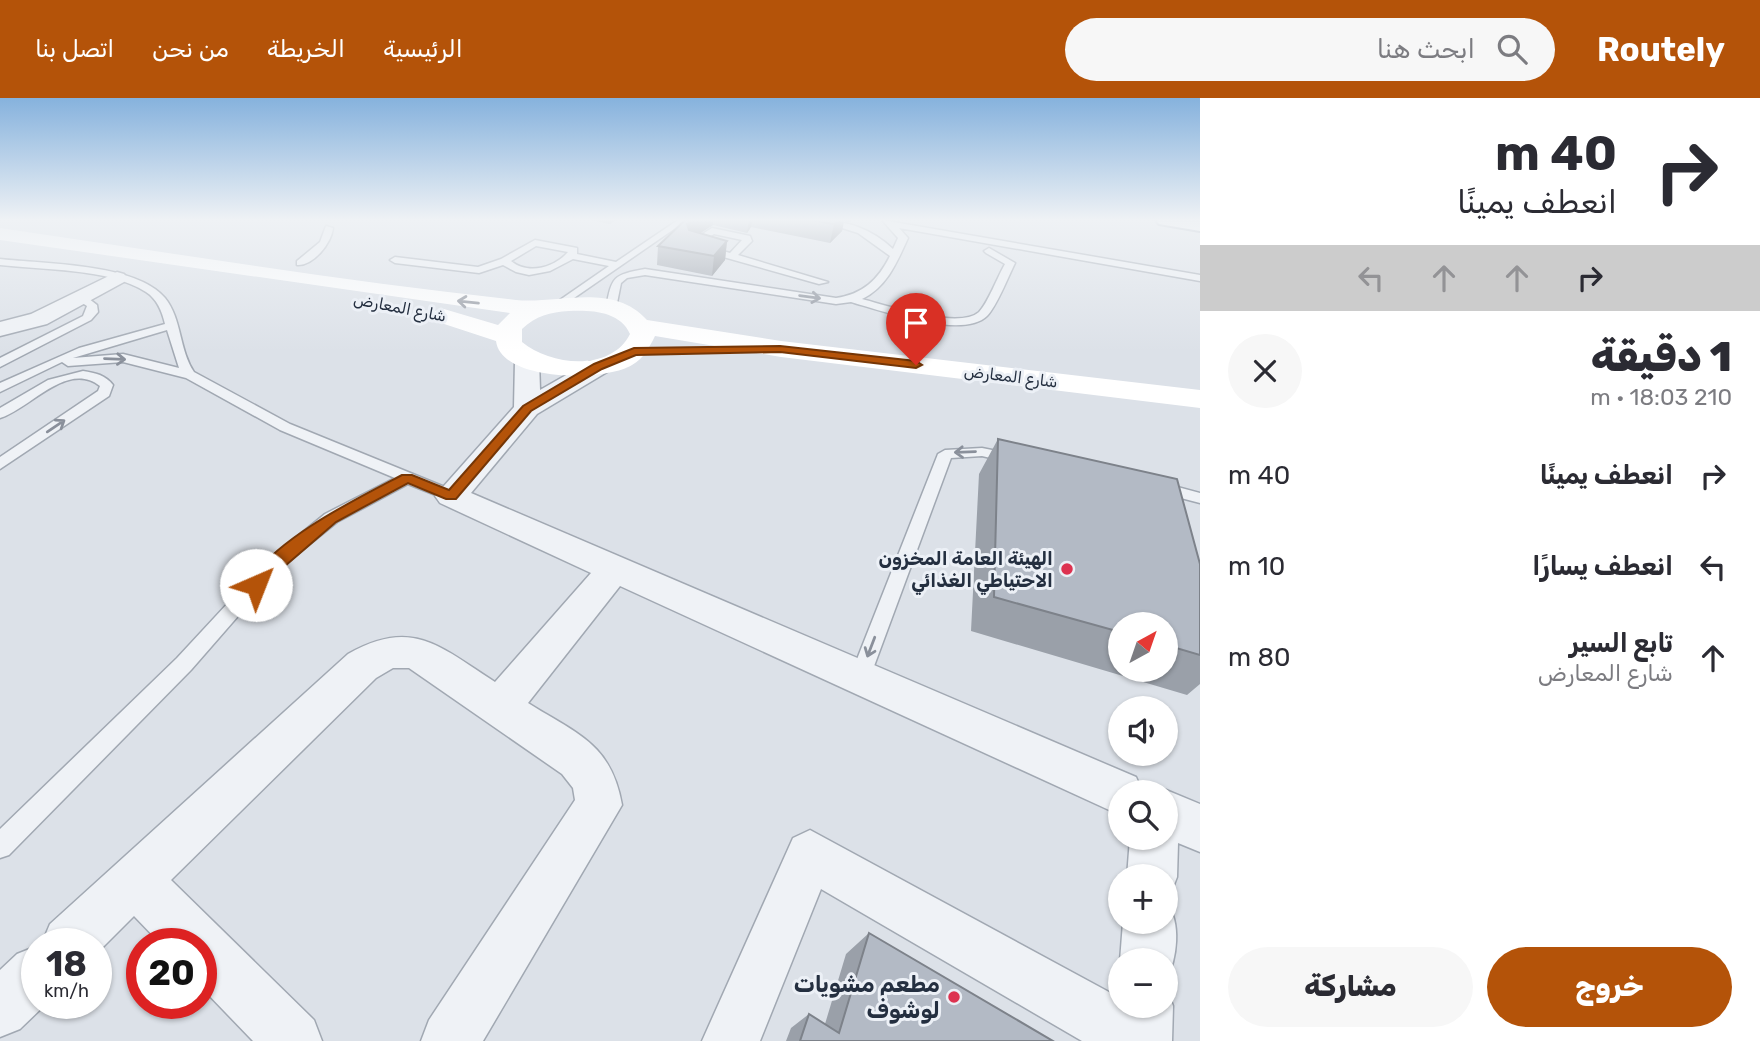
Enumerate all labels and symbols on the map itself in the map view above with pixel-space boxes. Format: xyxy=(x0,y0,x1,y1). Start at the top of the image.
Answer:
street label: شارع المعارض xyxy=(352,289,448,328)
one-way arrow xyxy=(798,291,821,304)
pin xyxy=(886,293,946,365)
one-way arrow xyxy=(458,295,480,308)
one-way arrow xyxy=(103,352,126,365)
street label: شارع المعارض xyxy=(963,361,1059,394)
one-way arrow xyxy=(46,419,66,433)
one-way arrow xyxy=(954,445,977,458)
place label: الهيئة العامة المخزون الاحتياطي الغذائي xyxy=(878,547,1053,595)
position arrow xyxy=(219,548,293,622)
marker: الهيئة العامة المخزون الاحتياطي الغذائي xyxy=(1059,561,1075,577)
north arrow xyxy=(1108,612,1178,682)
one-way arrow xyxy=(864,636,877,658)
speed limit sign: 20 xyxy=(126,928,217,1019)
place label: مطعم مشويات لوشوف xyxy=(794,970,940,1024)
marker: مطعم مشويات لوشوف xyxy=(946,989,962,1005)

